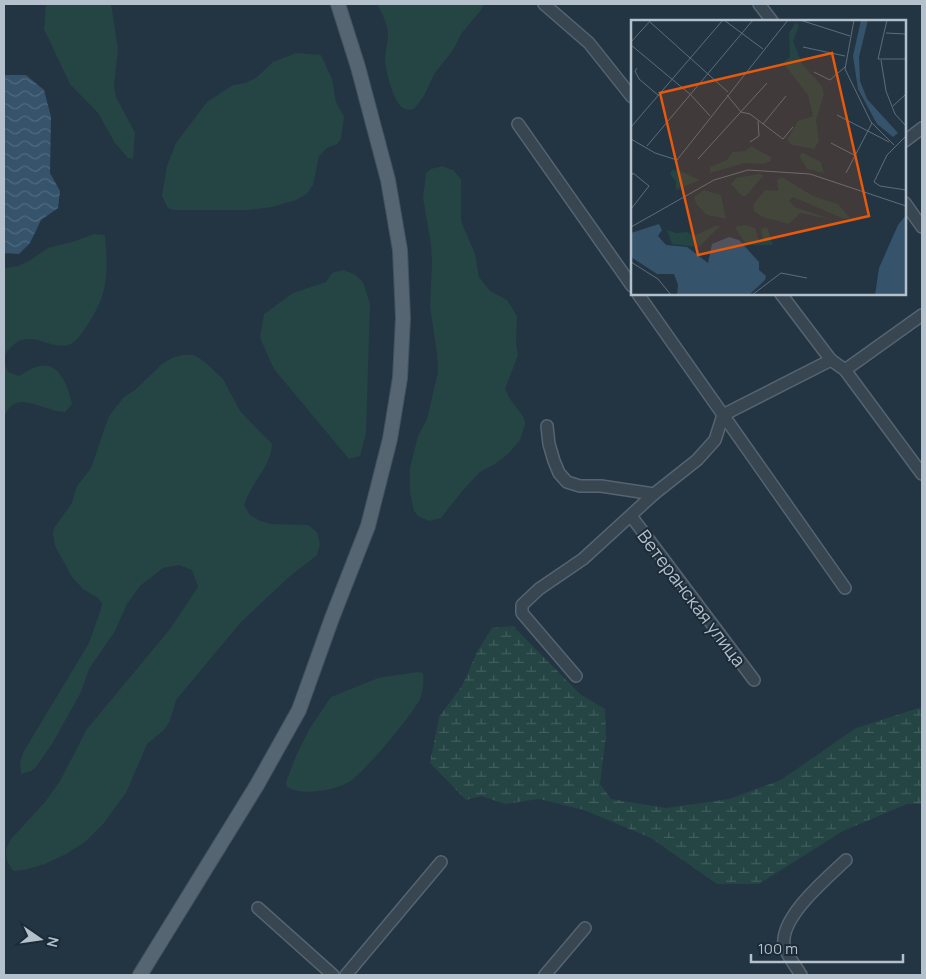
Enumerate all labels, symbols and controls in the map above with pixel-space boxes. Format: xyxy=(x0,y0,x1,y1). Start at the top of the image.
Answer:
inset map xyxy=(631,20,906,295)
street label: Ветеранская улица xyxy=(633,525,751,671)
north arrow xyxy=(15,914,65,964)
scale bar xyxy=(751,932,904,964)
text: N xyxy=(43,935,64,949)
text: 100 m xyxy=(758,938,798,959)

